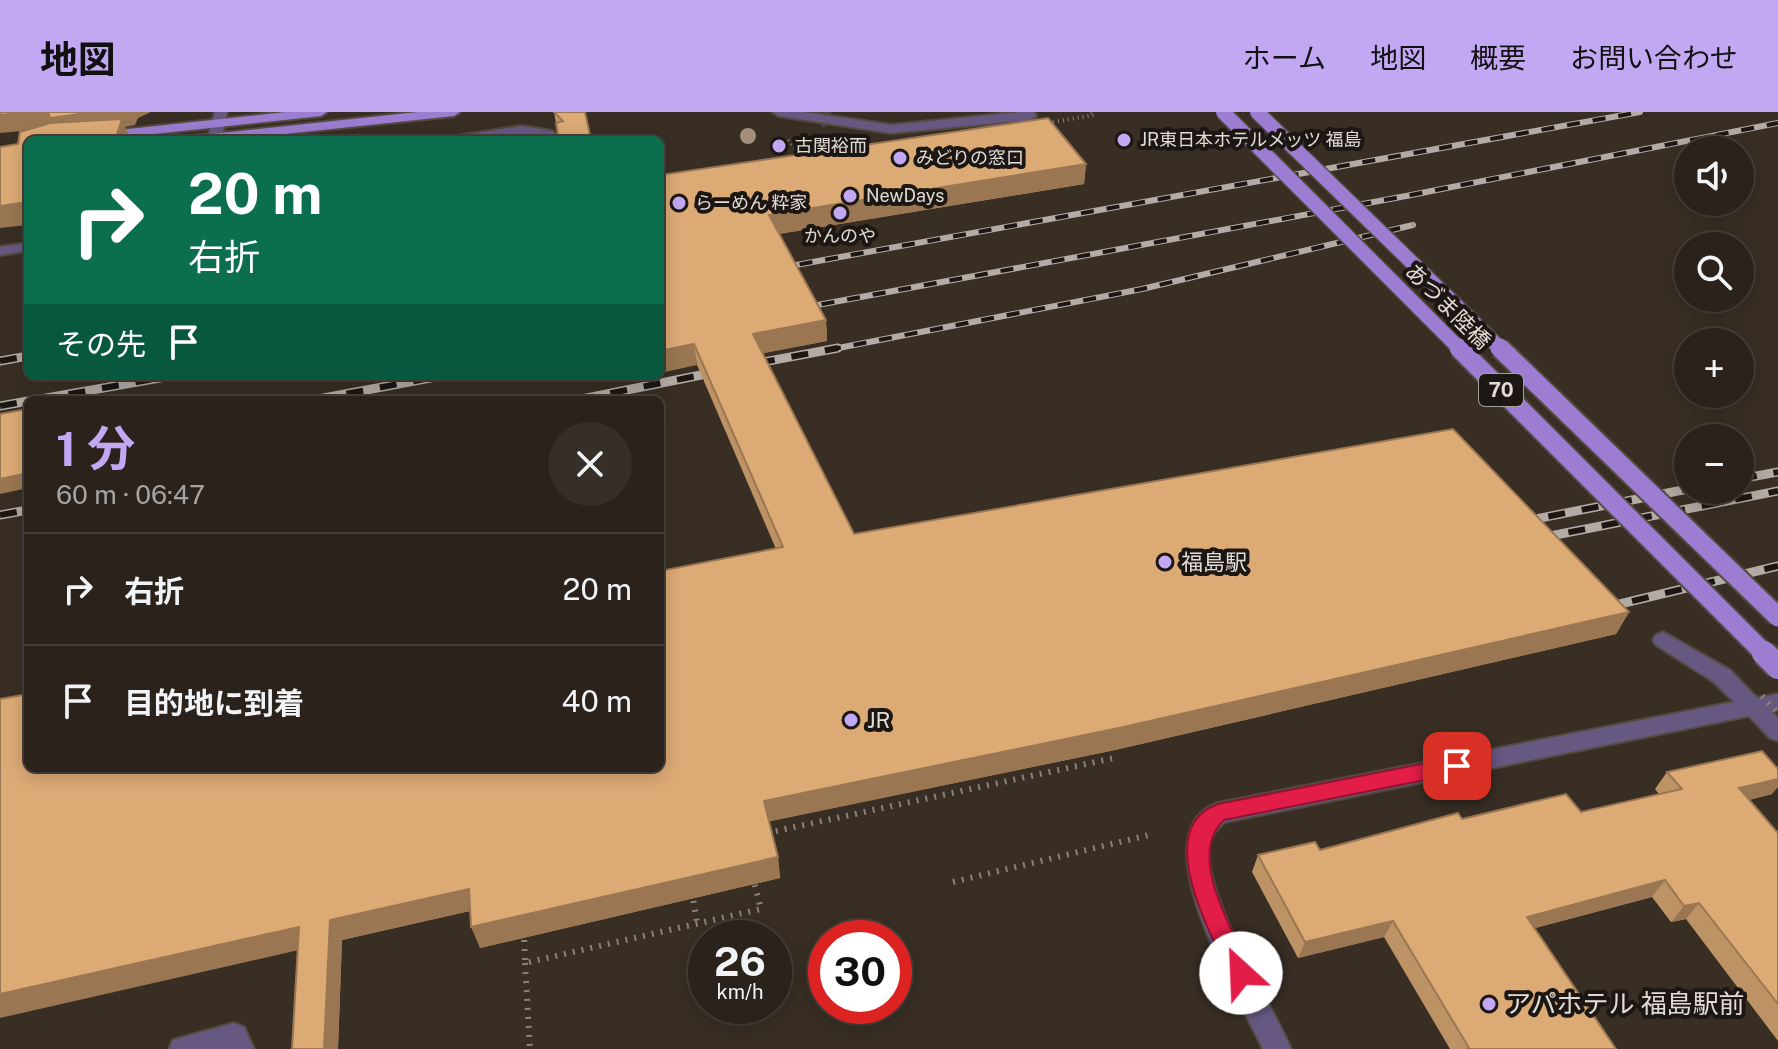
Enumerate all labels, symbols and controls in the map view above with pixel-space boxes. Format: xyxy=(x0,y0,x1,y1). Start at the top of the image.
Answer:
text: 地図 xyxy=(40,37,116,82)
text: ホーム xyxy=(1243,41,1326,74)
text: 地図 xyxy=(1370,41,1426,74)
text: 概要 xyxy=(1470,41,1526,74)
text: お問い合わせ xyxy=(1570,41,1738,74)
place label: JR東日本ホテルメッツ 福島 xyxy=(1140,129,1362,150)
marker: JR東日本ホテルメッツ 福島 xyxy=(1115,131,1133,149)
place label: 古関裕而 xyxy=(795,135,867,156)
map controls xyxy=(1674,136,1754,504)
button: sound xyxy=(1674,136,1754,216)
marker: 古関裕而 xyxy=(770,137,788,155)
place label: みどりの窓口 xyxy=(916,147,1024,168)
marker: みどりの窓口 xyxy=(891,149,909,167)
text: 20 m xyxy=(188,161,322,227)
icon: right xyxy=(56,168,160,272)
place label: NewDays xyxy=(866,185,944,206)
marker: NewDays xyxy=(841,187,859,205)
place label: らーめん 粋家 xyxy=(695,192,807,213)
marker: らーめん 粋家 xyxy=(670,194,688,212)
marker: かんのや xyxy=(831,204,849,222)
place label: かんのや xyxy=(804,225,876,246)
button: search xyxy=(1674,232,1754,312)
text: 右折 xyxy=(188,236,260,278)
street label: あづま陸橋 xyxy=(1400,258,1496,354)
icon: arrive xyxy=(162,320,206,364)
text: その先 xyxy=(56,326,146,362)
button: + xyxy=(1674,328,1754,408)
road number: 70 xyxy=(1479,374,1523,406)
text: 1 分 xyxy=(56,420,135,477)
button: close xyxy=(548,422,632,506)
button: − xyxy=(1674,424,1754,504)
text: 60 m · 06:47 xyxy=(56,479,205,510)
place label: 福島駅 xyxy=(1181,549,1247,575)
marker: 福島駅 xyxy=(1156,553,1174,571)
icon: right xyxy=(56,567,100,611)
text: 20 m xyxy=(563,571,632,607)
text: 右折 xyxy=(124,573,184,609)
icon: arrive xyxy=(56,679,100,723)
text: 40 m xyxy=(562,683,632,719)
text: 目的地に到着 xyxy=(124,685,304,721)
place label: JR xyxy=(867,707,890,733)
marker: JR xyxy=(842,711,860,729)
pin xyxy=(1423,732,1491,800)
icon: arrive xyxy=(1435,744,1479,788)
speed limit sign: 30 xyxy=(808,920,912,1024)
position arrow xyxy=(1199,931,1283,1015)
text: 26 xyxy=(714,938,766,985)
text: km/h xyxy=(716,980,764,1004)
place label: アパホテル 福島駅前 xyxy=(1505,988,1745,1019)
marker: アパホテル 福島駅前 xyxy=(1480,995,1498,1013)

